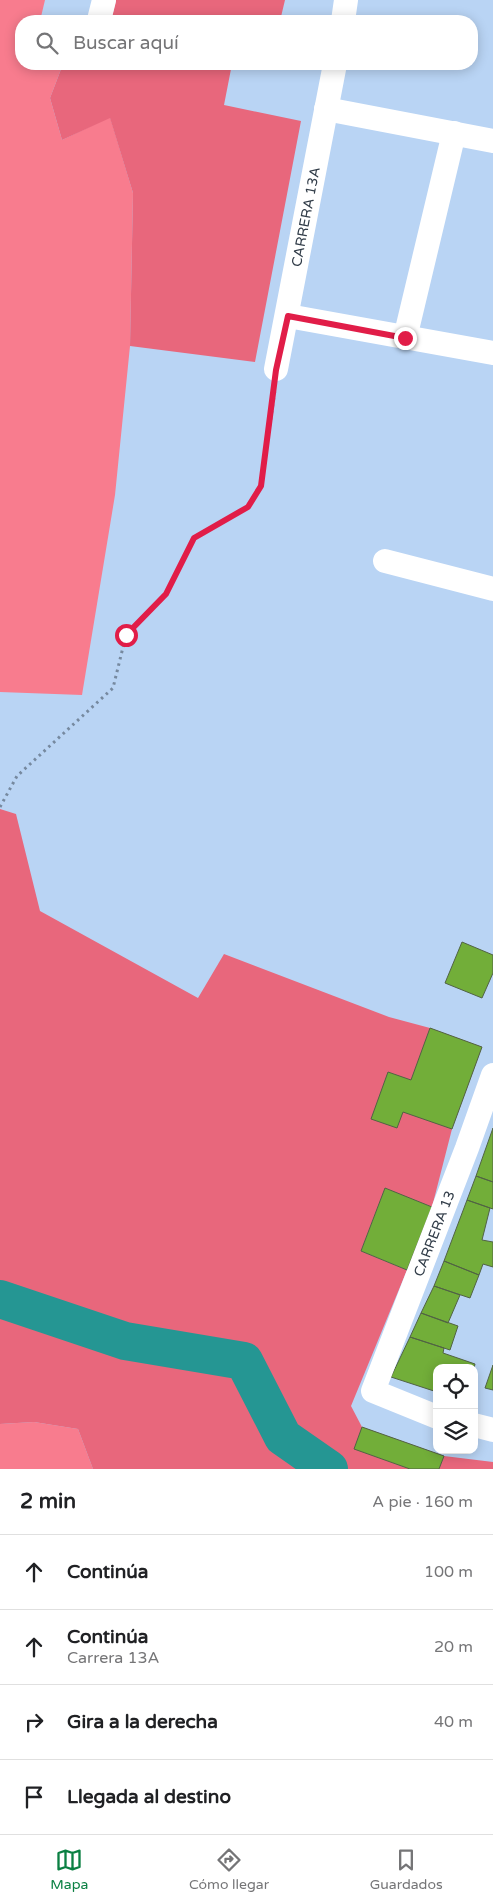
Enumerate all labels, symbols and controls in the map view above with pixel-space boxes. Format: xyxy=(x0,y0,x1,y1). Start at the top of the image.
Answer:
search box xyxy=(15,15,478,70)
icon: search xyxy=(33,29,61,57)
text: Buscar aquí xyxy=(73,32,179,54)
street label: CARRERA 13A xyxy=(288,166,324,268)
route end xyxy=(394,327,417,350)
route start xyxy=(115,624,138,647)
street label: CARRERA 13 xyxy=(410,1188,459,1279)
map controls xyxy=(433,1364,478,1454)
button: locate xyxy=(433,1364,478,1409)
button: layers xyxy=(433,1409,478,1454)
text: 2 min xyxy=(20,1489,76,1514)
text: A pie · 160 m xyxy=(372,1492,473,1512)
icon: ahead xyxy=(20,1558,48,1586)
text: Continúa xyxy=(67,1561,149,1583)
text: 100 m xyxy=(424,1562,473,1582)
text: Continúa xyxy=(67,1626,149,1648)
icon: ahead xyxy=(20,1633,48,1661)
text: 20 m xyxy=(434,1637,473,1657)
text: Carrera 13A xyxy=(67,1648,160,1668)
icon: right xyxy=(20,1708,48,1736)
text: Gira a la derecha xyxy=(67,1711,218,1733)
text: 40 m xyxy=(434,1712,473,1732)
icon: arrive xyxy=(20,1783,48,1811)
text: Llegada al destino xyxy=(67,1786,231,1808)
tab: Mapa xyxy=(50,1846,88,1893)
tab: Cómo llegar xyxy=(189,1846,269,1893)
tab: Guardados xyxy=(370,1846,443,1893)

